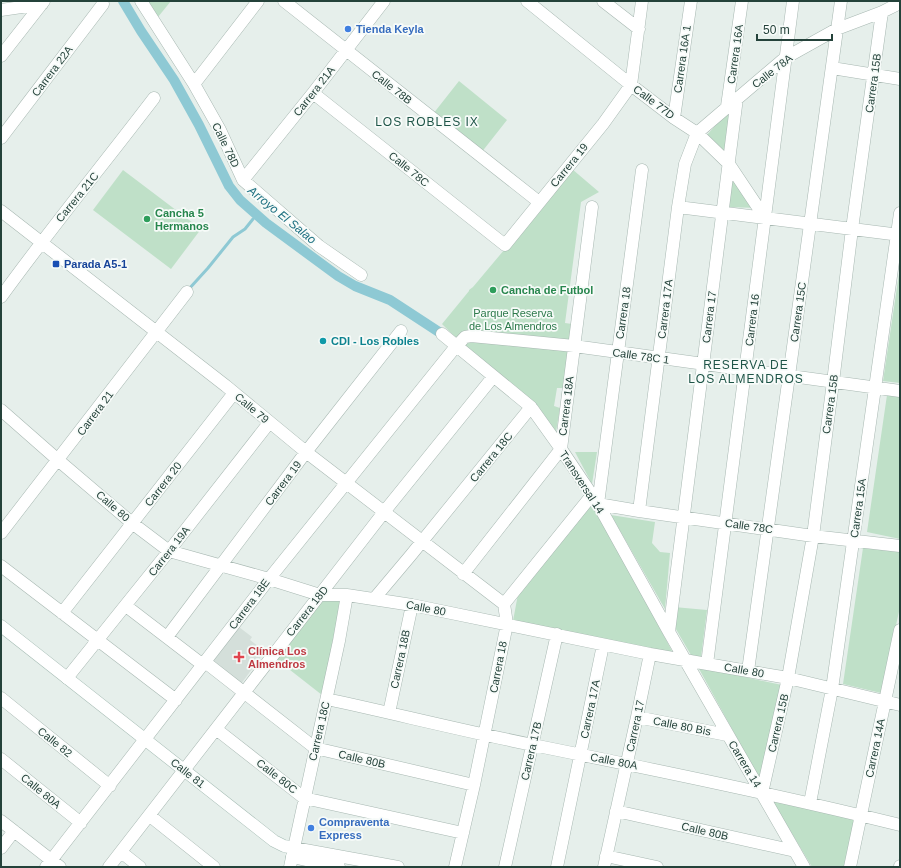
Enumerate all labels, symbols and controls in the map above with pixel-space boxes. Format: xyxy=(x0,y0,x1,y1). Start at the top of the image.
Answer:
scale bar xyxy=(757,16,832,42)
place label: Tienda Keyla xyxy=(356,23,425,35)
street label: Carrera 16A xyxy=(725,23,745,85)
text: 50 m xyxy=(763,23,790,37)
marker: Tienda Keyla xyxy=(343,24,353,34)
street label: Carrera 16A 1 xyxy=(671,24,693,94)
street label: Carrera 22A xyxy=(29,43,75,99)
street label: Calle 78A xyxy=(750,51,795,90)
street label: Carrera 15B xyxy=(863,52,883,114)
street label: Carrera 21A xyxy=(291,63,338,118)
street label: Calle 78B xyxy=(370,68,414,106)
street label: Calle 77D xyxy=(631,83,677,121)
district label: LOS ROBLES IX xyxy=(375,115,479,129)
street label: Calle 78D xyxy=(210,121,242,169)
street label: Carrera 19 xyxy=(548,141,590,189)
street label: Calle 78C xyxy=(386,149,432,189)
street label: Carrera 21C xyxy=(53,170,101,224)
water label: Arroyo El Salao xyxy=(244,183,319,247)
place label: Cancha 5 Hermanos xyxy=(155,207,209,232)
marker: Cancha 5 Hermanos xyxy=(142,214,152,224)
place label: Parada A5-1 xyxy=(64,258,127,270)
marker: Parada A5-1 xyxy=(51,259,61,269)
street label: Carrera 17A xyxy=(655,278,675,339)
street label: Carrera 15C xyxy=(788,281,808,343)
place label: Cancha de Futbol xyxy=(501,284,593,296)
marker: Cancha de Futbol xyxy=(488,285,498,295)
street label: Carrera 18 xyxy=(613,286,633,340)
street label: Carrera 17 xyxy=(700,290,718,344)
street label: Carrera 16 xyxy=(743,293,761,347)
park label: Parque Reserva de Los Almendros xyxy=(469,307,558,332)
place label: CDI - Los Robles xyxy=(331,335,419,347)
marker: CDI - Los Robles xyxy=(318,336,328,346)
street label: Calle 78C 1 xyxy=(612,346,670,366)
district label: RESERVA DE LOS ALMENDROS xyxy=(688,358,804,386)
street label: Carrera 15B xyxy=(820,373,840,435)
street label: Carrera 18A xyxy=(556,375,576,436)
street label: Carrera 21 xyxy=(74,388,116,438)
street label: Calle 79 xyxy=(233,390,271,426)
street label: Carrera 18C xyxy=(467,430,515,484)
street label: Transversal 14 xyxy=(557,448,607,516)
street label: Carrera 19 xyxy=(262,458,304,508)
street label: Carrera 20 xyxy=(142,460,184,508)
street label: Carrera 15A xyxy=(848,477,868,539)
street label: Calle 80 xyxy=(94,488,132,524)
street label: Calle 78C xyxy=(724,517,774,535)
street label: Carrera 19A xyxy=(146,523,193,578)
street label: Carrera 18E xyxy=(226,576,272,632)
street label: Carrera 18D xyxy=(284,583,330,639)
street label: Calle 80 xyxy=(405,598,447,618)
street label: Carrera 18B xyxy=(388,628,412,690)
street label: Carrera 18 xyxy=(487,640,509,694)
place label: Clínica Los Almendros xyxy=(248,645,307,670)
marker: Clínica Los Almendros xyxy=(233,651,245,663)
street label: Calle 80 xyxy=(723,661,765,679)
street label: Carrera 17A xyxy=(578,678,602,740)
street label: Carrera 15B xyxy=(765,692,791,754)
street label: Carrera 17 xyxy=(624,699,646,753)
street label: Carrera 18C xyxy=(306,700,332,762)
street label: Calle 80 Bis xyxy=(652,715,712,738)
street label: Carrera 14A xyxy=(863,717,887,779)
street label: Carrera 17B xyxy=(518,720,544,782)
street label: Calle 82 xyxy=(36,725,74,759)
street label: Carrera 14 xyxy=(726,738,764,790)
street label: Calle 80B xyxy=(337,748,387,770)
street label: Calle 80A xyxy=(589,751,639,772)
street label: Calle 81 xyxy=(168,756,208,790)
street label: Calle 80C xyxy=(254,756,300,796)
street label: Calle 80A xyxy=(19,771,64,811)
place label: Compraventa Express xyxy=(319,816,390,841)
street label: Calle 80B xyxy=(680,820,730,842)
marker: Compraventa Express xyxy=(306,823,316,833)

